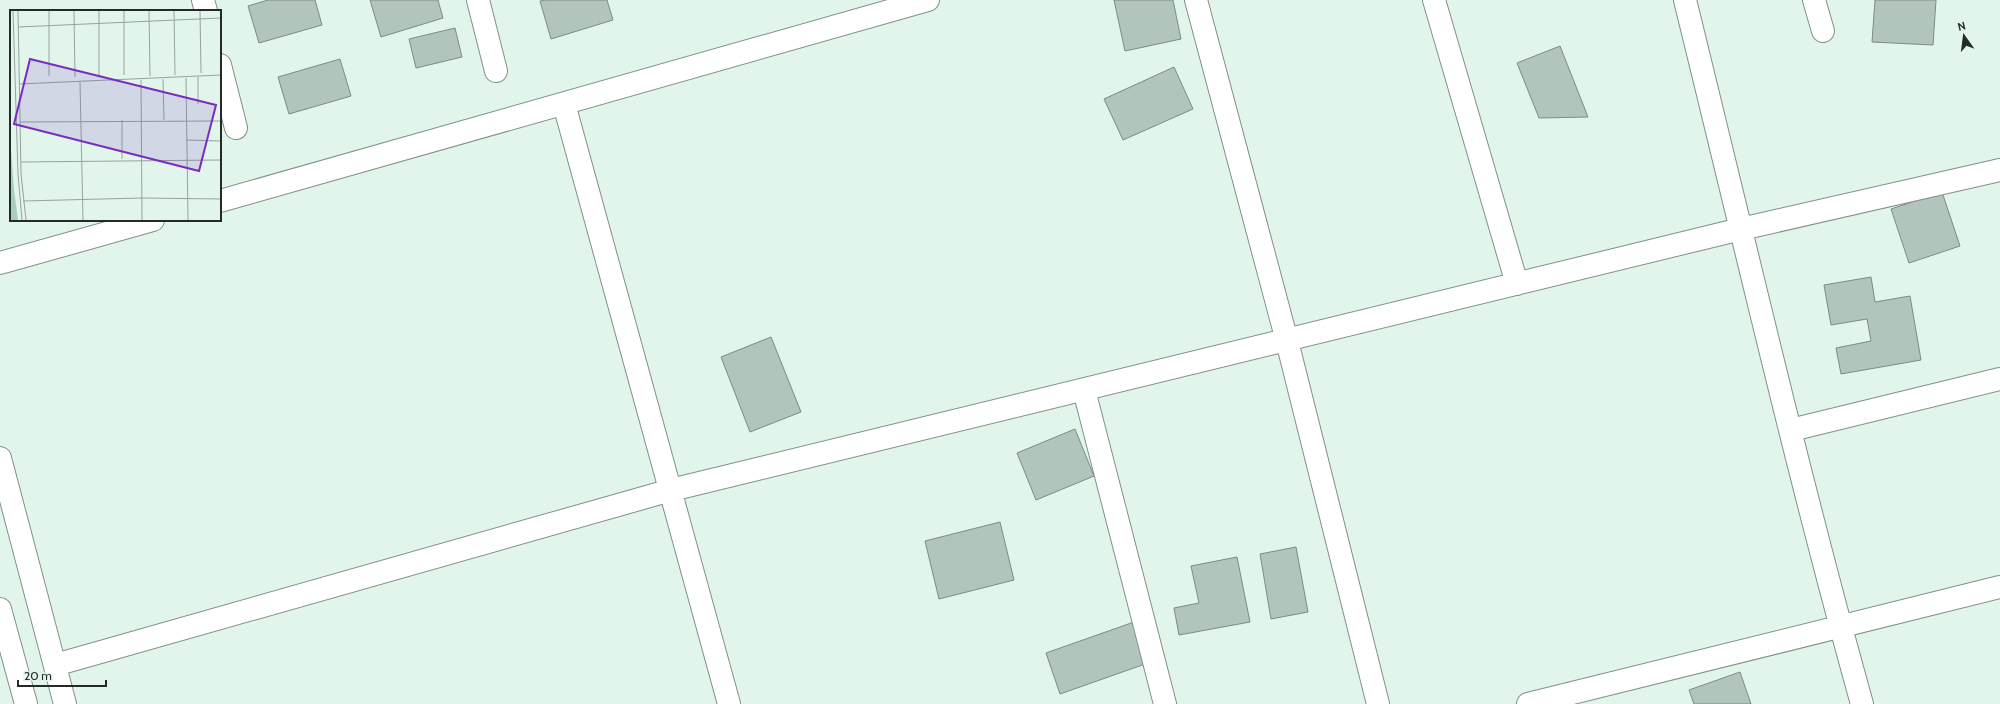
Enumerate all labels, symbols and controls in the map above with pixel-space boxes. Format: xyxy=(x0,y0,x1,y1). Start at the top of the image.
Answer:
inset map xyxy=(10,10,221,221)
north arrow xyxy=(1944,16,1984,56)
text: N xyxy=(1956,19,1967,34)
scale bar xyxy=(18,662,106,688)
text: 20 m xyxy=(24,668,52,683)

